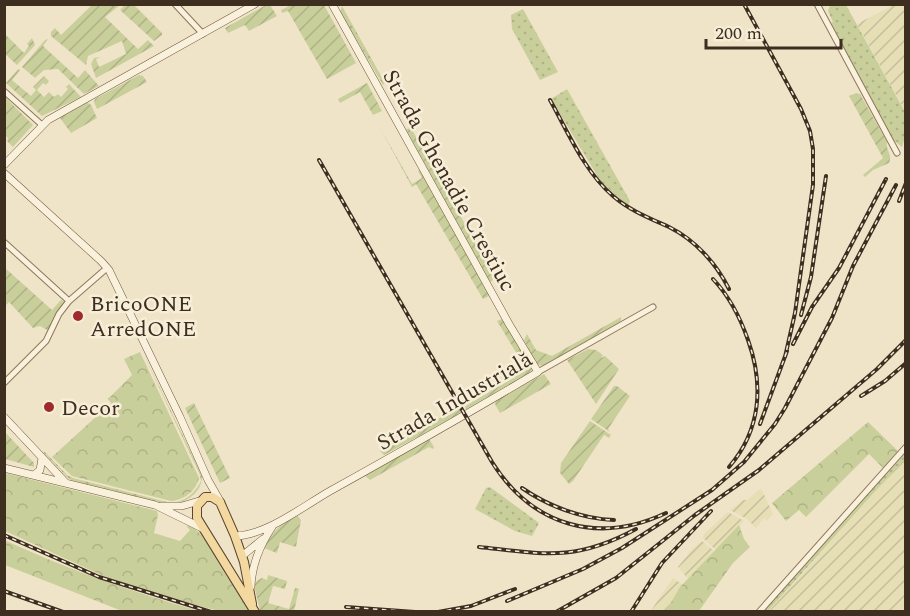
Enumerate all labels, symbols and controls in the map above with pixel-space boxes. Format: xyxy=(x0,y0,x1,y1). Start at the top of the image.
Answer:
scale bar xyxy=(706,12,841,50)
text: 200 m xyxy=(715,20,762,47)
street label: Strada Ghenadie Crestiuc xyxy=(374,64,524,298)
place label: BricoONE ArredONE xyxy=(90,288,196,346)
marker: BricoONE ArredONE xyxy=(71,309,85,323)
street label: Strada Industrială xyxy=(371,343,539,459)
place label: Decor xyxy=(61,392,120,425)
marker: Decor xyxy=(42,400,56,414)

